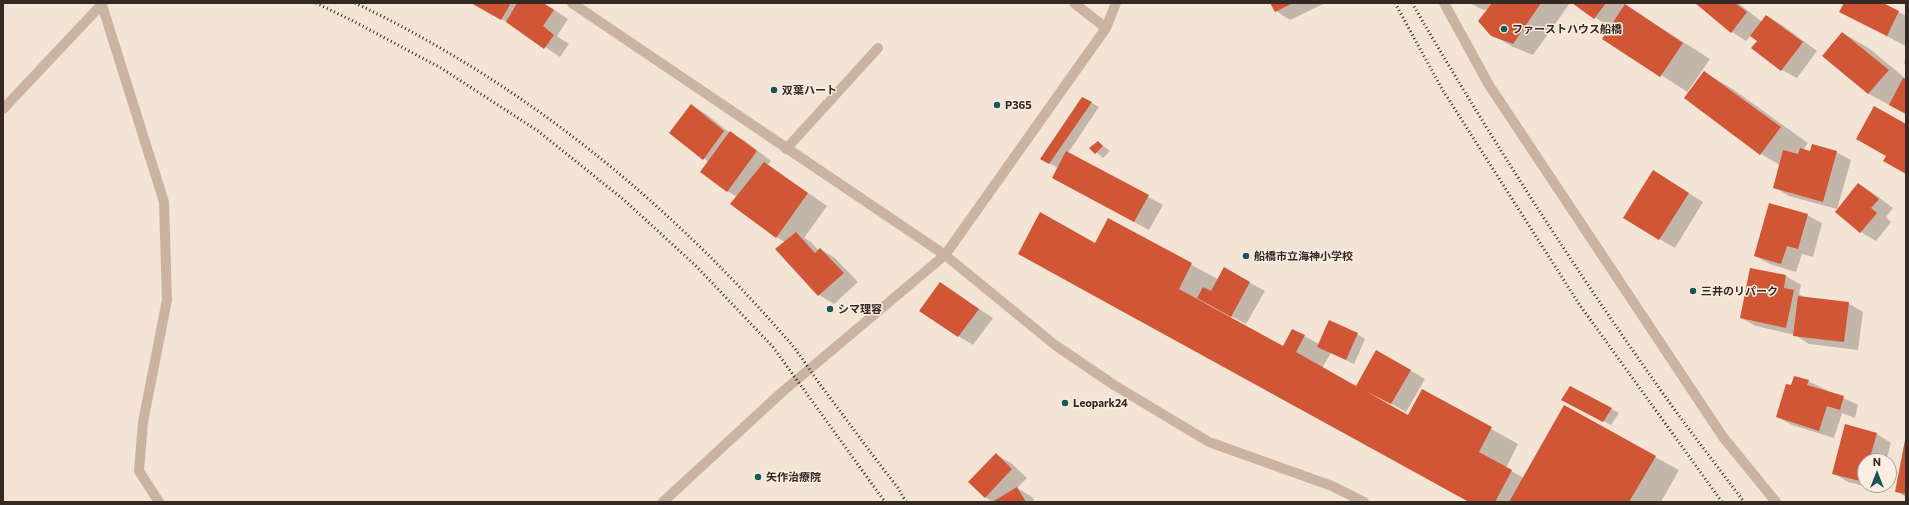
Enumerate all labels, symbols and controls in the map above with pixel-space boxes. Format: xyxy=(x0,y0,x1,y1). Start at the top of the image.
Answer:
place label: ファーストハウス船橋 xyxy=(1512,22,1622,36)
marker: ファーストハウス船橋 xyxy=(1499,24,1509,34)
place label: 双葉ハート xyxy=(782,83,837,97)
marker: 双葉ハート xyxy=(769,85,779,95)
place label: P365 xyxy=(1005,98,1032,112)
marker: P365 xyxy=(992,100,1002,110)
place label: 船橋市立海神小学校 xyxy=(1254,249,1353,263)
marker: 船橋市立海神小学校 xyxy=(1241,251,1251,261)
place label: 三井のリパーク xyxy=(1701,284,1778,298)
marker: 三井のリパーク xyxy=(1688,286,1698,296)
place label: シマ理容 xyxy=(838,302,882,316)
marker: シマ理容 xyxy=(825,304,835,314)
place label: Leopark24 xyxy=(1073,396,1128,410)
marker: Leopark24 xyxy=(1060,398,1070,408)
north arrow xyxy=(1857,453,1897,493)
text: N xyxy=(1873,455,1881,468)
place label: 矢作治療院 xyxy=(766,470,821,484)
marker: 矢作治療院 xyxy=(753,472,763,482)

